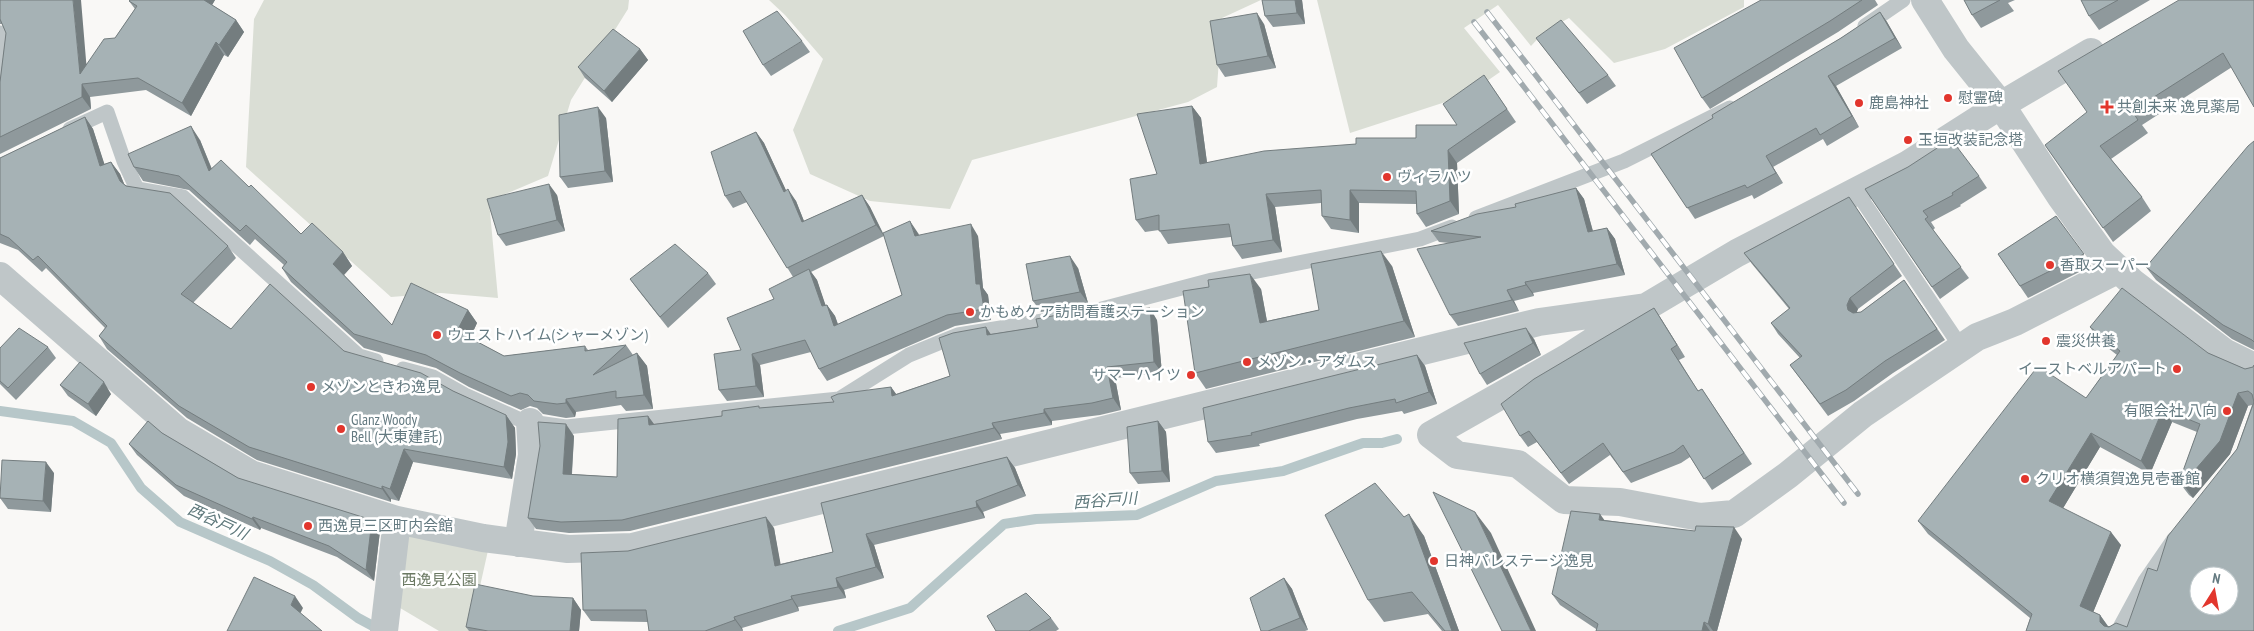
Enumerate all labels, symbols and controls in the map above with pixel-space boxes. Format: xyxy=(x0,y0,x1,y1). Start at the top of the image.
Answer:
place label: 慰霊碑 xyxy=(1958,88,2003,107)
marker: 慰霊碑 xyxy=(1942,92,1954,104)
place label: 鹿島神社 xyxy=(1869,93,1929,112)
marker: 鹿島神社 xyxy=(1853,97,1865,109)
place label: 共創未来 逸見薬局 xyxy=(2117,97,2240,116)
marker: 共創未来 逸見薬局 xyxy=(2101,101,2113,113)
place label: 玉垣改装記念塔 xyxy=(1918,130,2023,149)
marker: 玉垣改装記念塔 xyxy=(1902,134,1914,146)
place label: ヴィラハツ xyxy=(1397,167,1472,186)
marker: ヴィラハツ xyxy=(1381,171,1393,183)
place label: 香取スーパー xyxy=(2060,255,2150,274)
marker: 香取スーパー xyxy=(2044,259,2056,271)
place label: かもめケア訪問看護ステーション xyxy=(980,302,1205,321)
marker: かもめケア訪問看護ステーション xyxy=(964,306,976,318)
place label: ウェストハイム(シャーメゾン) xyxy=(447,325,648,344)
marker: ウェストハイム(シャーメゾン) xyxy=(431,329,443,341)
place label: 震災供養 xyxy=(2056,331,2116,350)
marker: 震災供養 xyxy=(2040,335,2052,347)
place label: メゾン・アダムス xyxy=(1257,352,1377,371)
marker: メゾン・アダムス xyxy=(1241,356,1253,368)
place label: イーストベルアパート xyxy=(2018,359,2167,378)
marker: イーストベルアパート xyxy=(2171,363,2183,375)
place label: サマーハイツ xyxy=(1092,365,1181,384)
marker: サマーハイツ xyxy=(1185,369,1197,381)
place label: メゾンときわ逸見 xyxy=(321,377,441,396)
marker: メゾンときわ逸見 xyxy=(305,381,317,393)
place label: 有限会社 八向 xyxy=(2124,401,2217,420)
marker: 有限会社 八向 xyxy=(2221,405,2233,417)
place label: Glanz Woody Bell (大東建託) xyxy=(351,410,442,446)
marker: Glanz Woody Bell (大東建託) xyxy=(335,423,347,435)
place label: クリオ横須賀逸見壱番館 xyxy=(2035,469,2200,488)
marker: クリオ横須賀逸見壱番館 xyxy=(2019,473,2031,485)
water label: 西谷戸川 xyxy=(1072,488,1140,512)
water label: 西谷戸川 xyxy=(185,498,253,544)
place label: 西逸見三区町内会館 xyxy=(318,516,453,535)
marker: 西逸見三区町内会館 xyxy=(302,520,314,532)
place label: 日神パレステージ逸見 xyxy=(1444,551,1594,570)
marker: 日神パレステージ逸見 xyxy=(1428,555,1440,567)
north arrow xyxy=(2189,566,2239,616)
text: N xyxy=(2211,569,2222,588)
park label: 西逸見公園 xyxy=(401,570,477,589)

